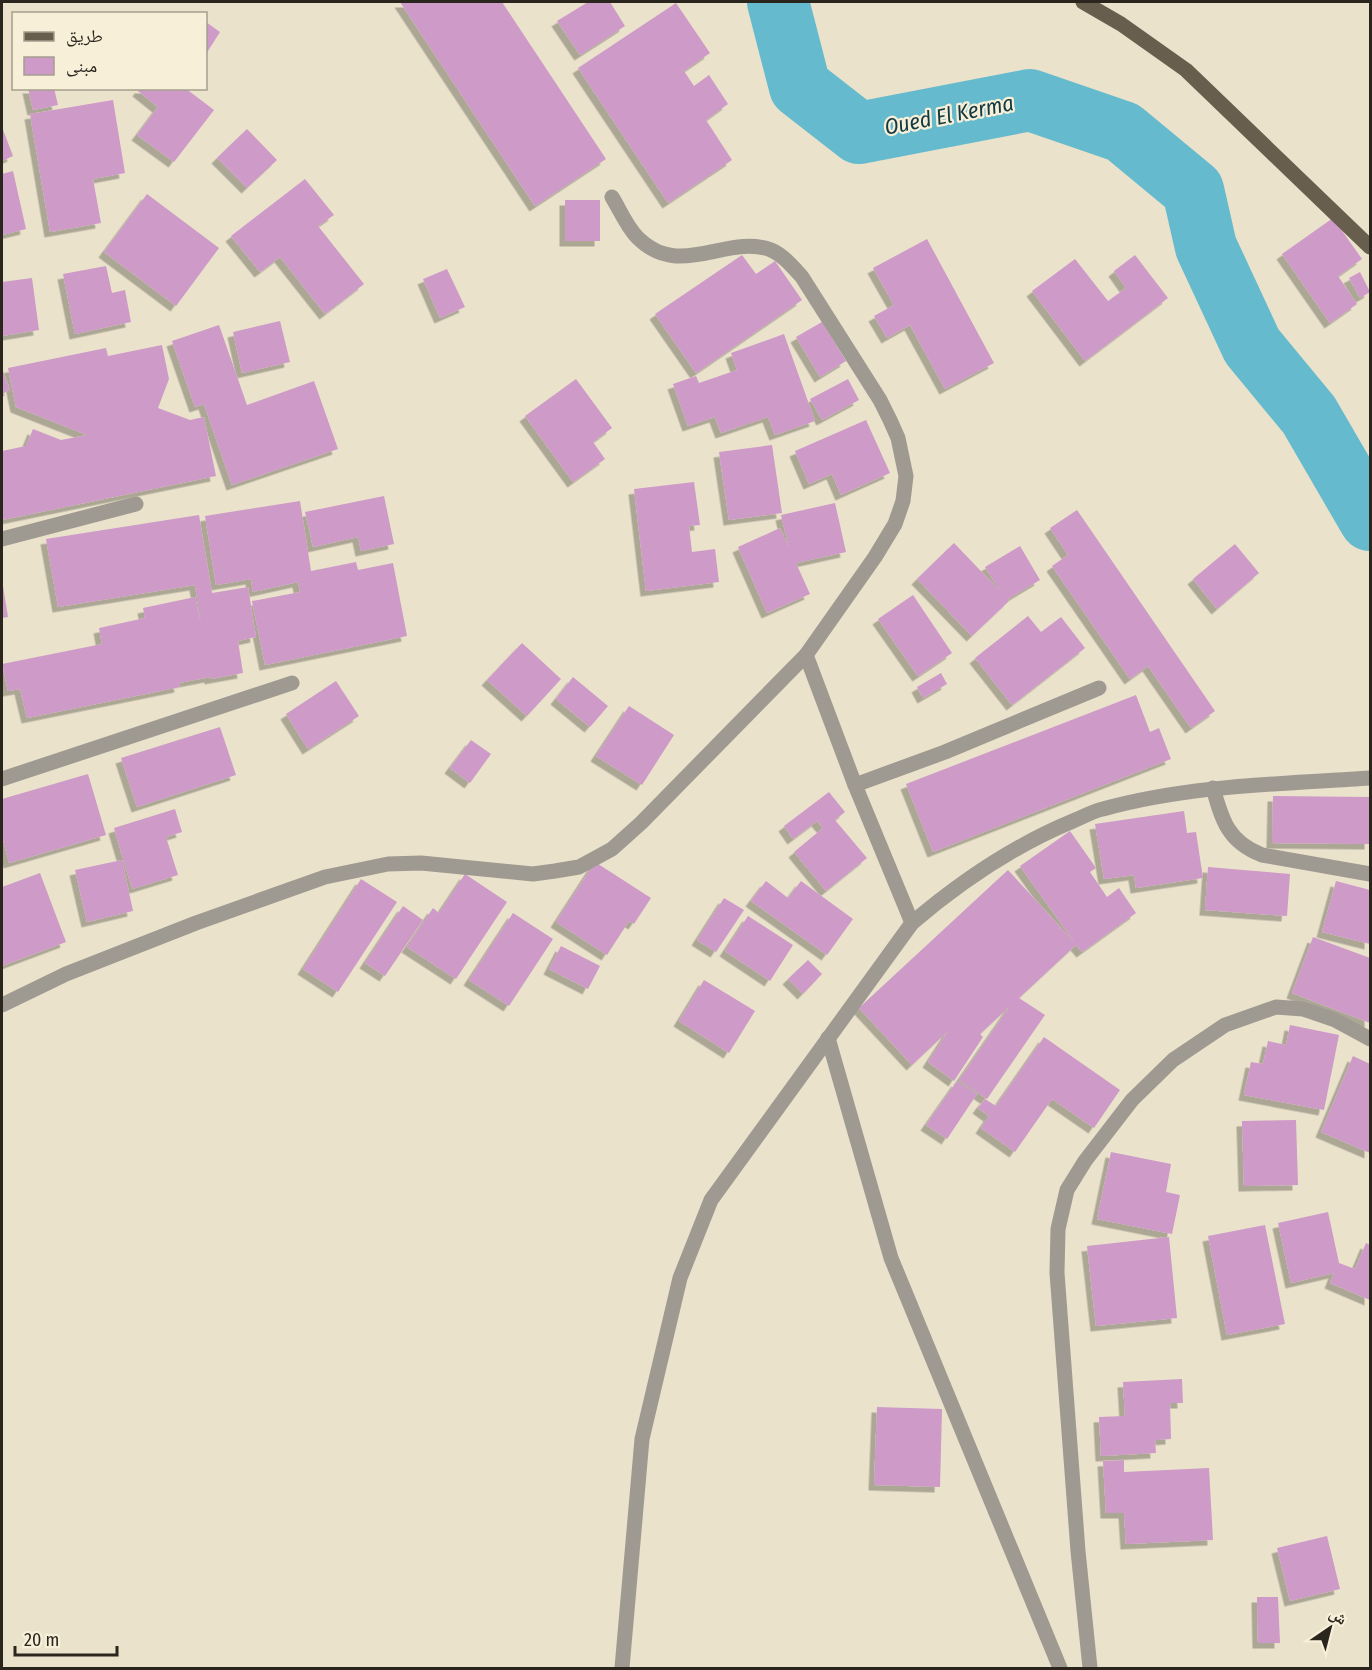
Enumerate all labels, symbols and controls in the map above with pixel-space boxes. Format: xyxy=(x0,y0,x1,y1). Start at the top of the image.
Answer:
legend xyxy=(12,12,207,90)
text: طريق xyxy=(66,25,103,47)
text: مبنى xyxy=(66,55,97,77)
water label: Oued El Kerma xyxy=(882,89,1016,141)
north arrow xyxy=(1300,1598,1360,1658)
text: ش xyxy=(1326,1603,1351,1629)
scale bar xyxy=(15,1619,117,1657)
text: 20 m xyxy=(24,1629,59,1651)

